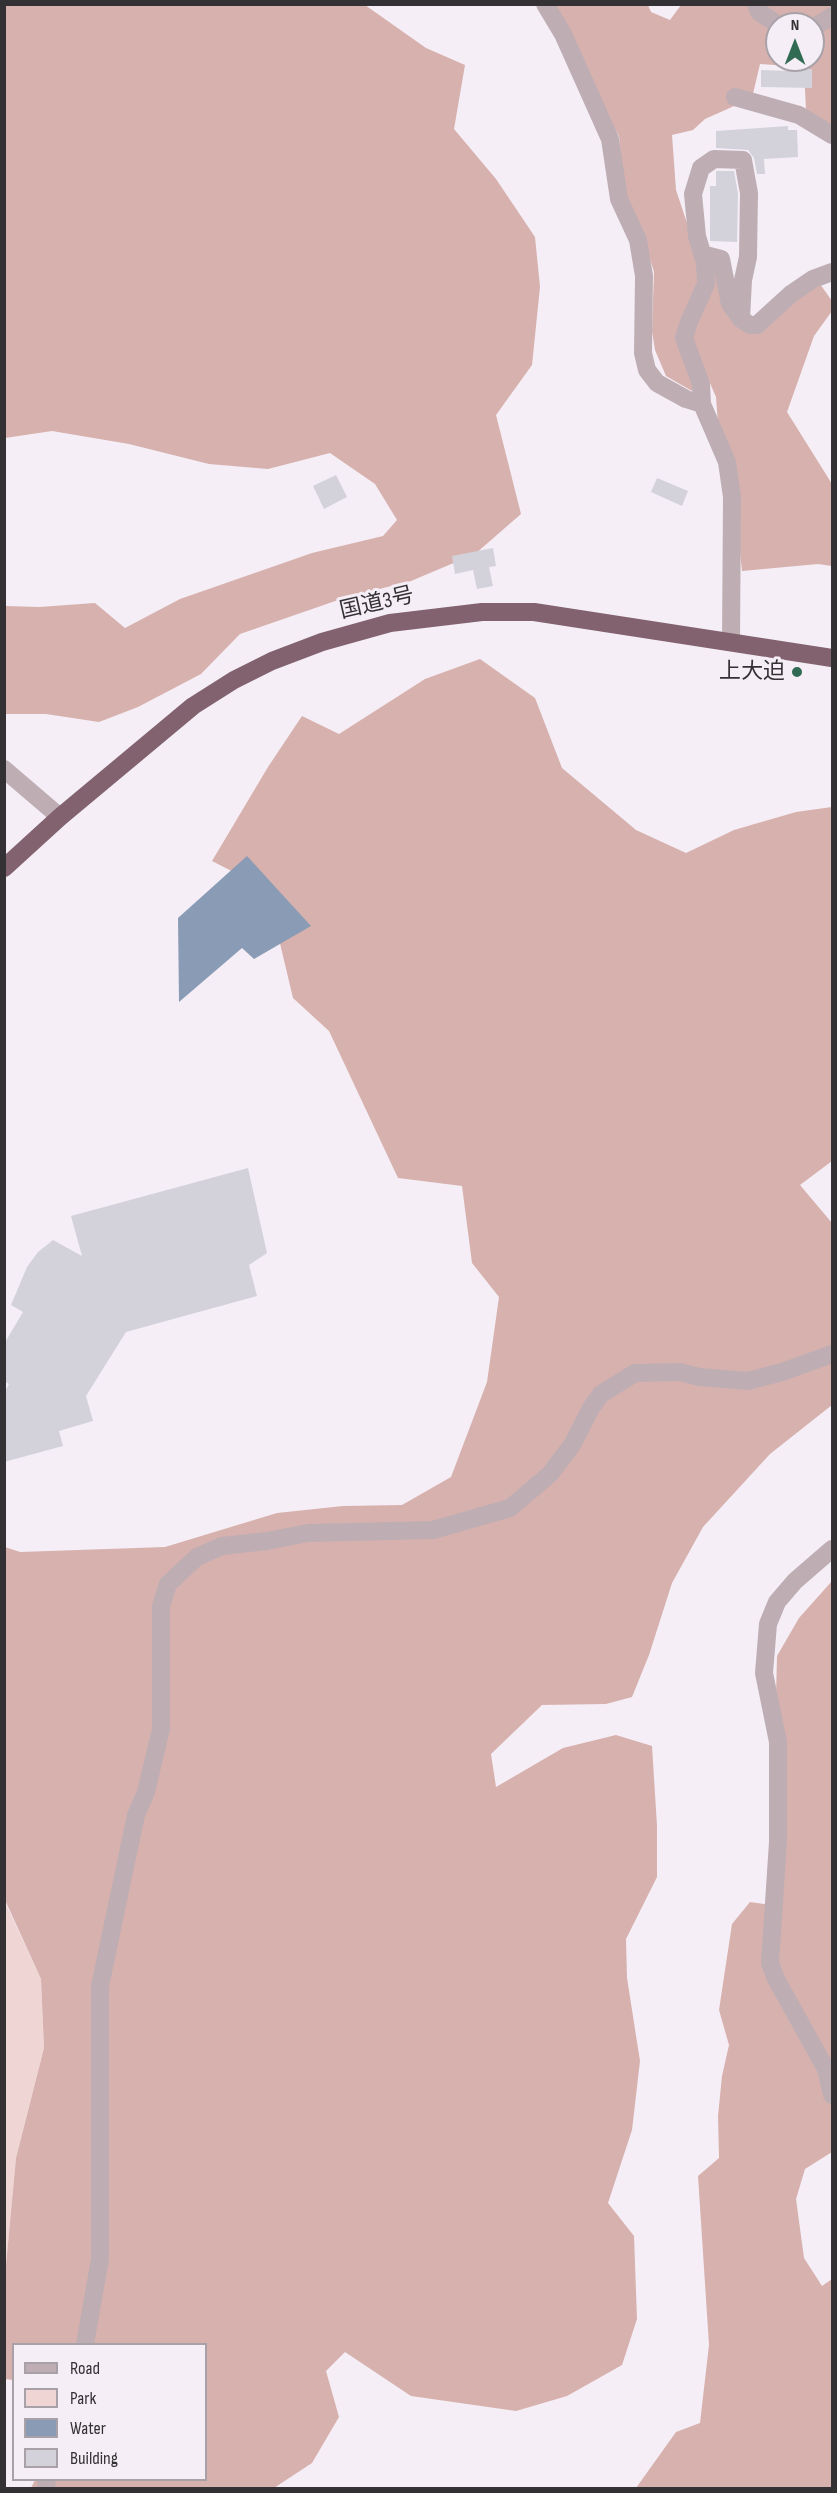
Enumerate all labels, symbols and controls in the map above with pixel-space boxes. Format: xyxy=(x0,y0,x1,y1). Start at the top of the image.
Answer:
north arrow xyxy=(765,12,825,72)
text: N xyxy=(791,16,799,35)
street label: 国道3号 xyxy=(337,583,417,625)
place label: 上大迫 xyxy=(719,659,785,685)
marker: 上大迫 xyxy=(790,665,804,679)
legend xyxy=(12,2343,207,2481)
text: Road xyxy=(70,2358,100,2379)
text: Park xyxy=(70,2388,96,2409)
text: Water xyxy=(70,2418,106,2439)
text: Building xyxy=(70,2448,118,2469)

